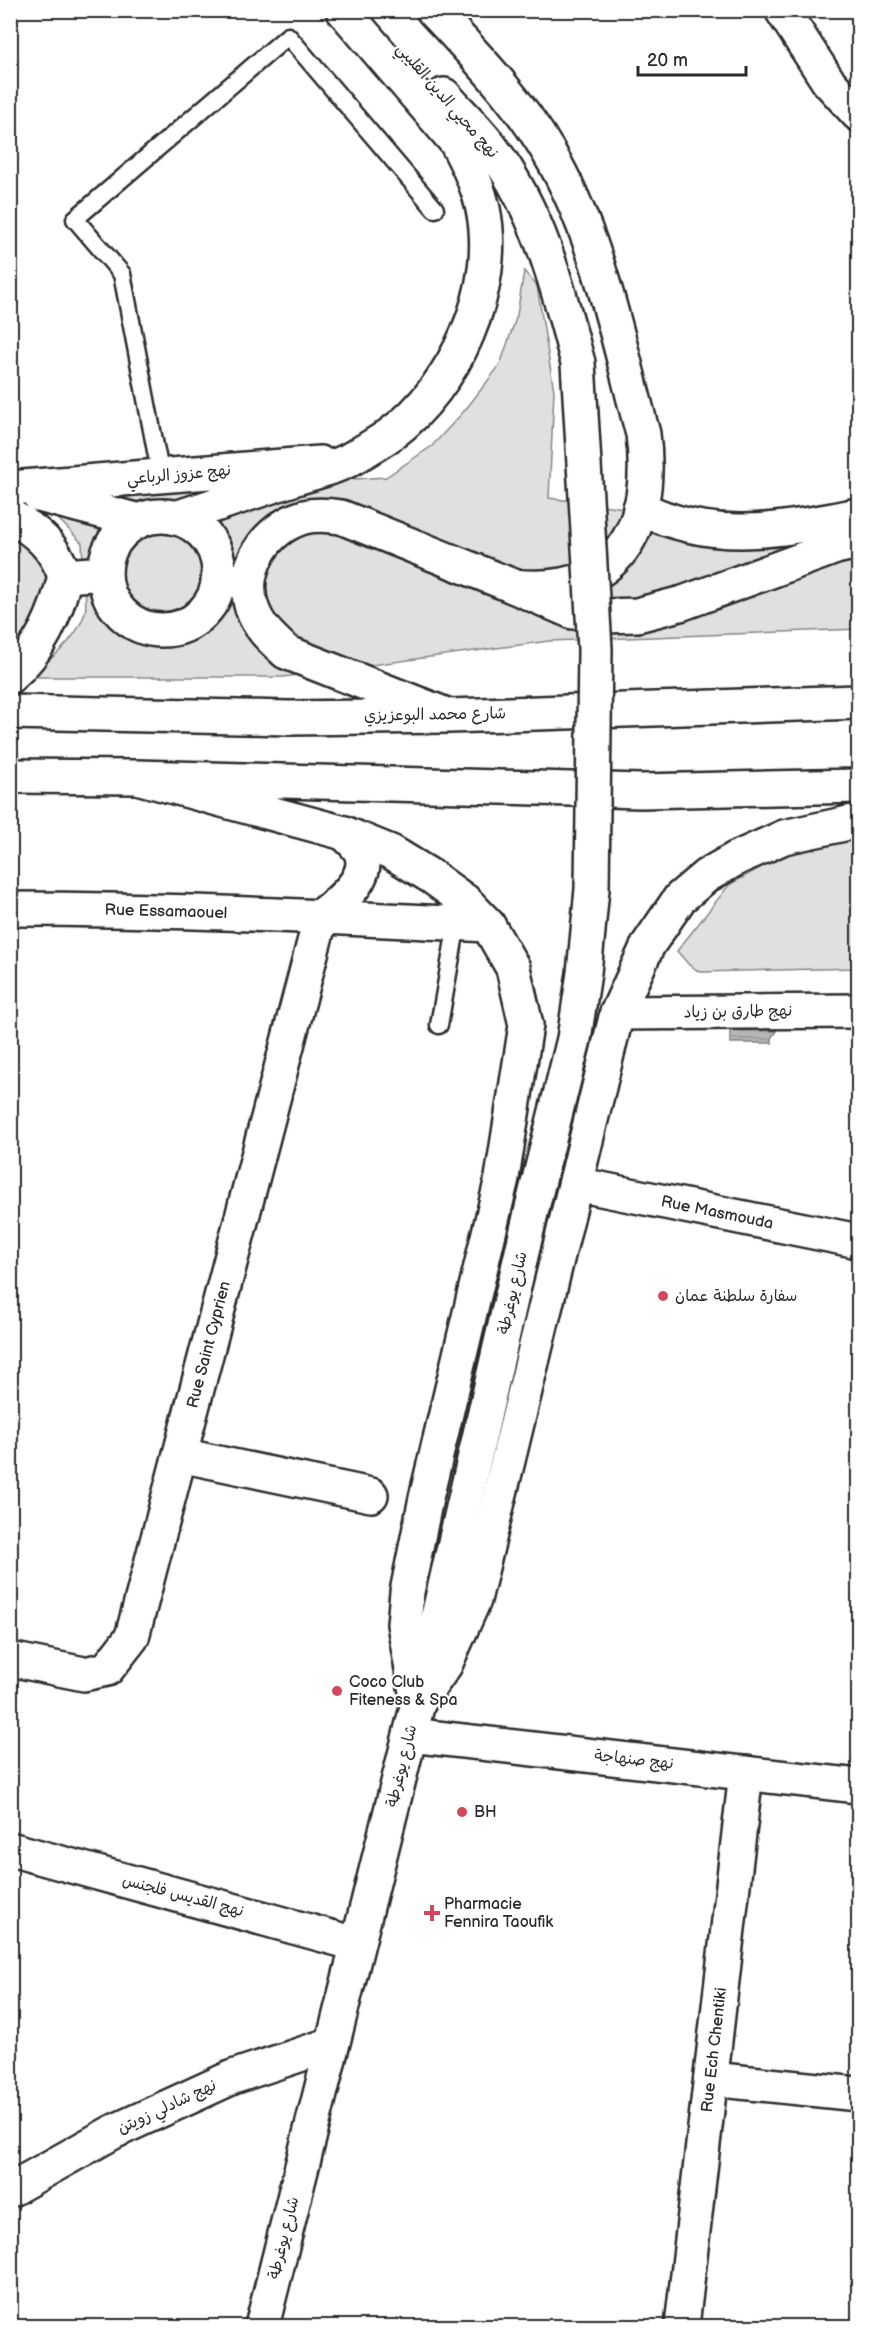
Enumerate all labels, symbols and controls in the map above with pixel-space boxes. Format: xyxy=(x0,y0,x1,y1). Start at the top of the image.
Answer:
scale bar xyxy=(638,39,746,77)
street label: نهج محيي الدين القليبي xyxy=(389,40,502,165)
text: 20 m xyxy=(647,50,688,71)
street label: نهج عزوز الرباعي xyxy=(126,461,232,493)
street label: شارع محمد البوعزيزي xyxy=(364,704,506,727)
street label: Rue Essamaouel xyxy=(104,900,228,923)
street label: نهج طارق بن زياد xyxy=(684,1002,792,1022)
street label: Rue Masmouda xyxy=(659,1192,775,1233)
street label: شارع يوغرطة xyxy=(494,1250,533,1336)
street label: Rue Saint Cyprien xyxy=(183,1279,234,1410)
place label: سفارة سلطنة عمان xyxy=(675,1287,797,1306)
marker: سفارة سلطنة عمان xyxy=(656,1289,670,1303)
place label: Coco Club Fiteness & Spa xyxy=(349,1673,458,1710)
marker: Coco Club Fiteness & Spa xyxy=(330,1684,344,1698)
street label: شارع يوغرطة xyxy=(383,1723,422,1809)
street label: نهج صنهاجة xyxy=(593,1746,675,1774)
place label: BH xyxy=(474,1803,497,1822)
marker: BH xyxy=(455,1805,469,1819)
street label: نهج القديس فلجنس xyxy=(120,1871,246,1921)
place label: Pharmacie Fennira Taoufik xyxy=(444,1895,553,1932)
marker: Pharmacie Fennira Taoufik xyxy=(425,1906,439,1920)
street label: Rue Ech Chentiki xyxy=(697,1986,731,2113)
street label: نهج شادلي زويتن xyxy=(115,2076,221,2142)
street label: شارع يوغرطة xyxy=(265,2195,304,2281)

